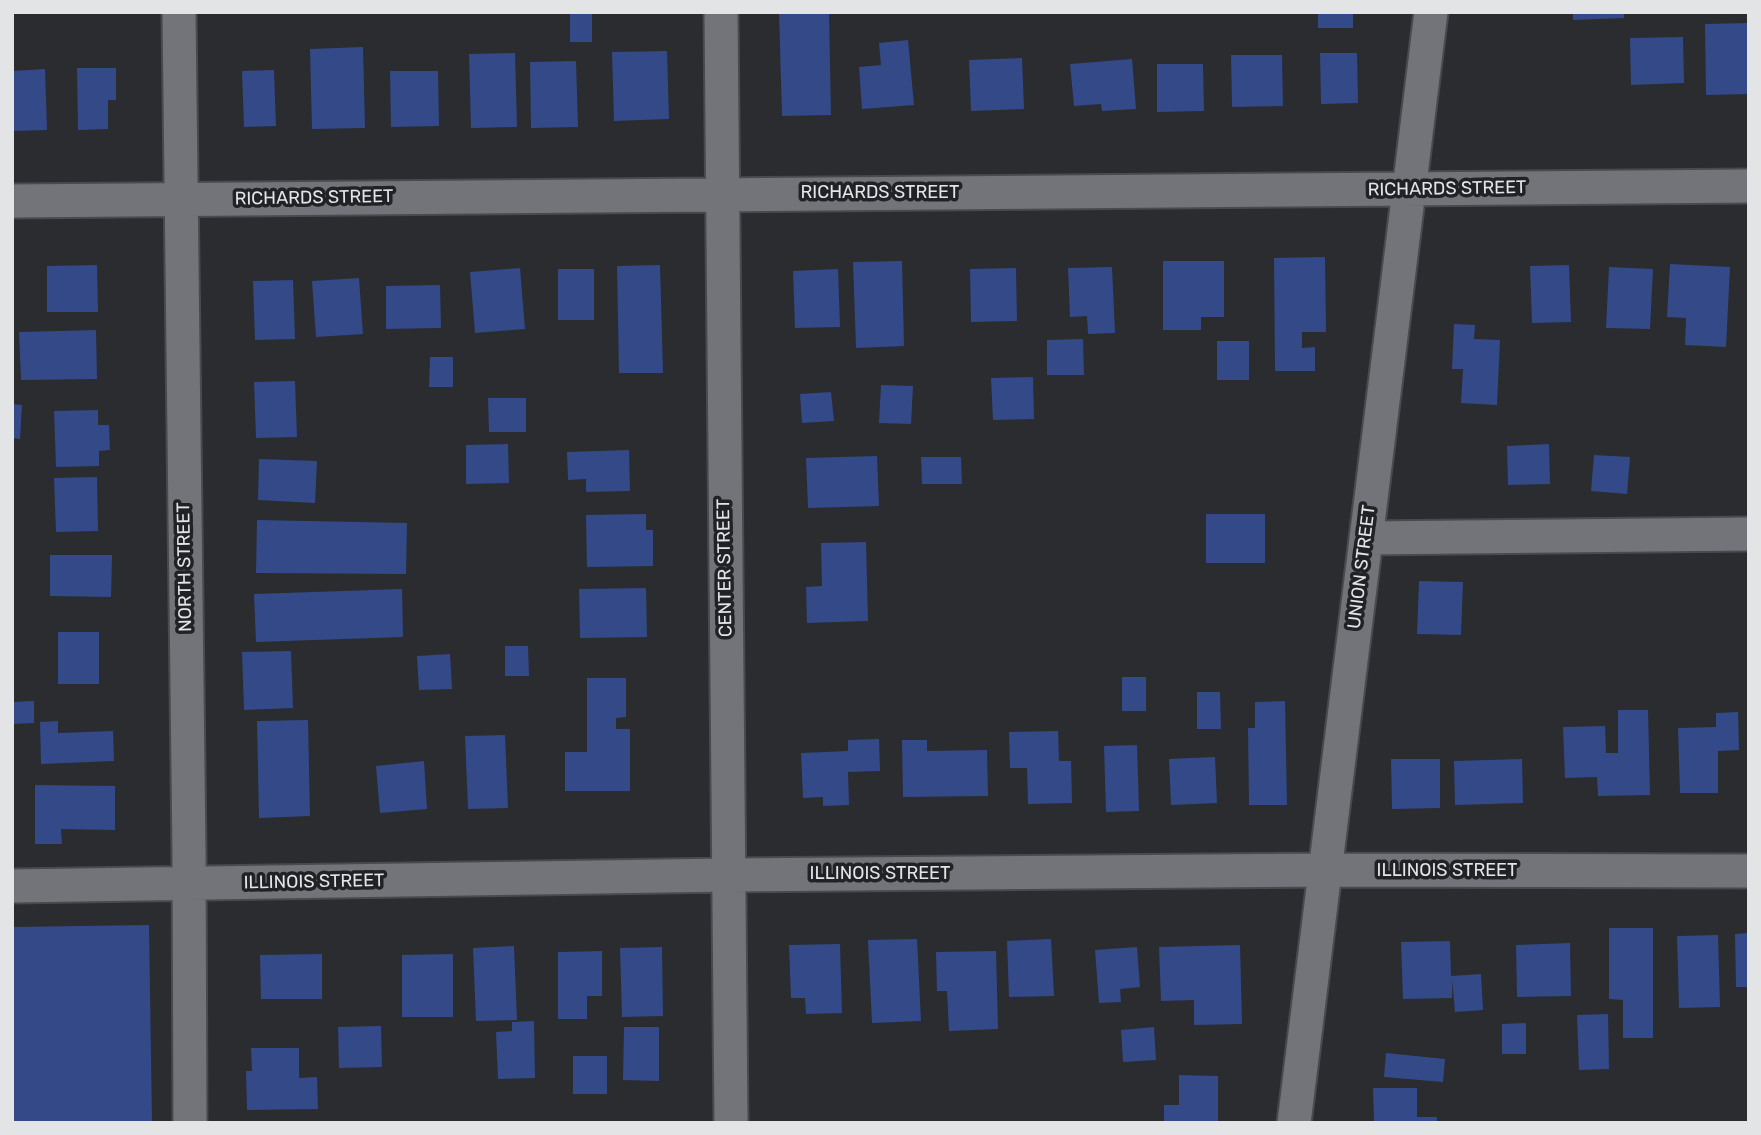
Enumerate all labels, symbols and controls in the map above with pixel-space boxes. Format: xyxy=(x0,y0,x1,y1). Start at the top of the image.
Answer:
street label: RICHARDS STREET xyxy=(1367,177,1527,201)
street label: RICHARDS STREET xyxy=(801,182,959,204)
street label: RICHARDS STREET xyxy=(234,186,394,210)
street label: CENTER STREET xyxy=(713,499,737,637)
street label: NORTH STREET xyxy=(173,502,197,632)
street label: UNION STREET xyxy=(1344,504,1380,630)
street label: ILLINOIS STREET xyxy=(1377,860,1517,882)
street label: ILLINOIS STREET xyxy=(810,863,950,885)
street label: ILLINOIS STREET xyxy=(243,870,385,894)

